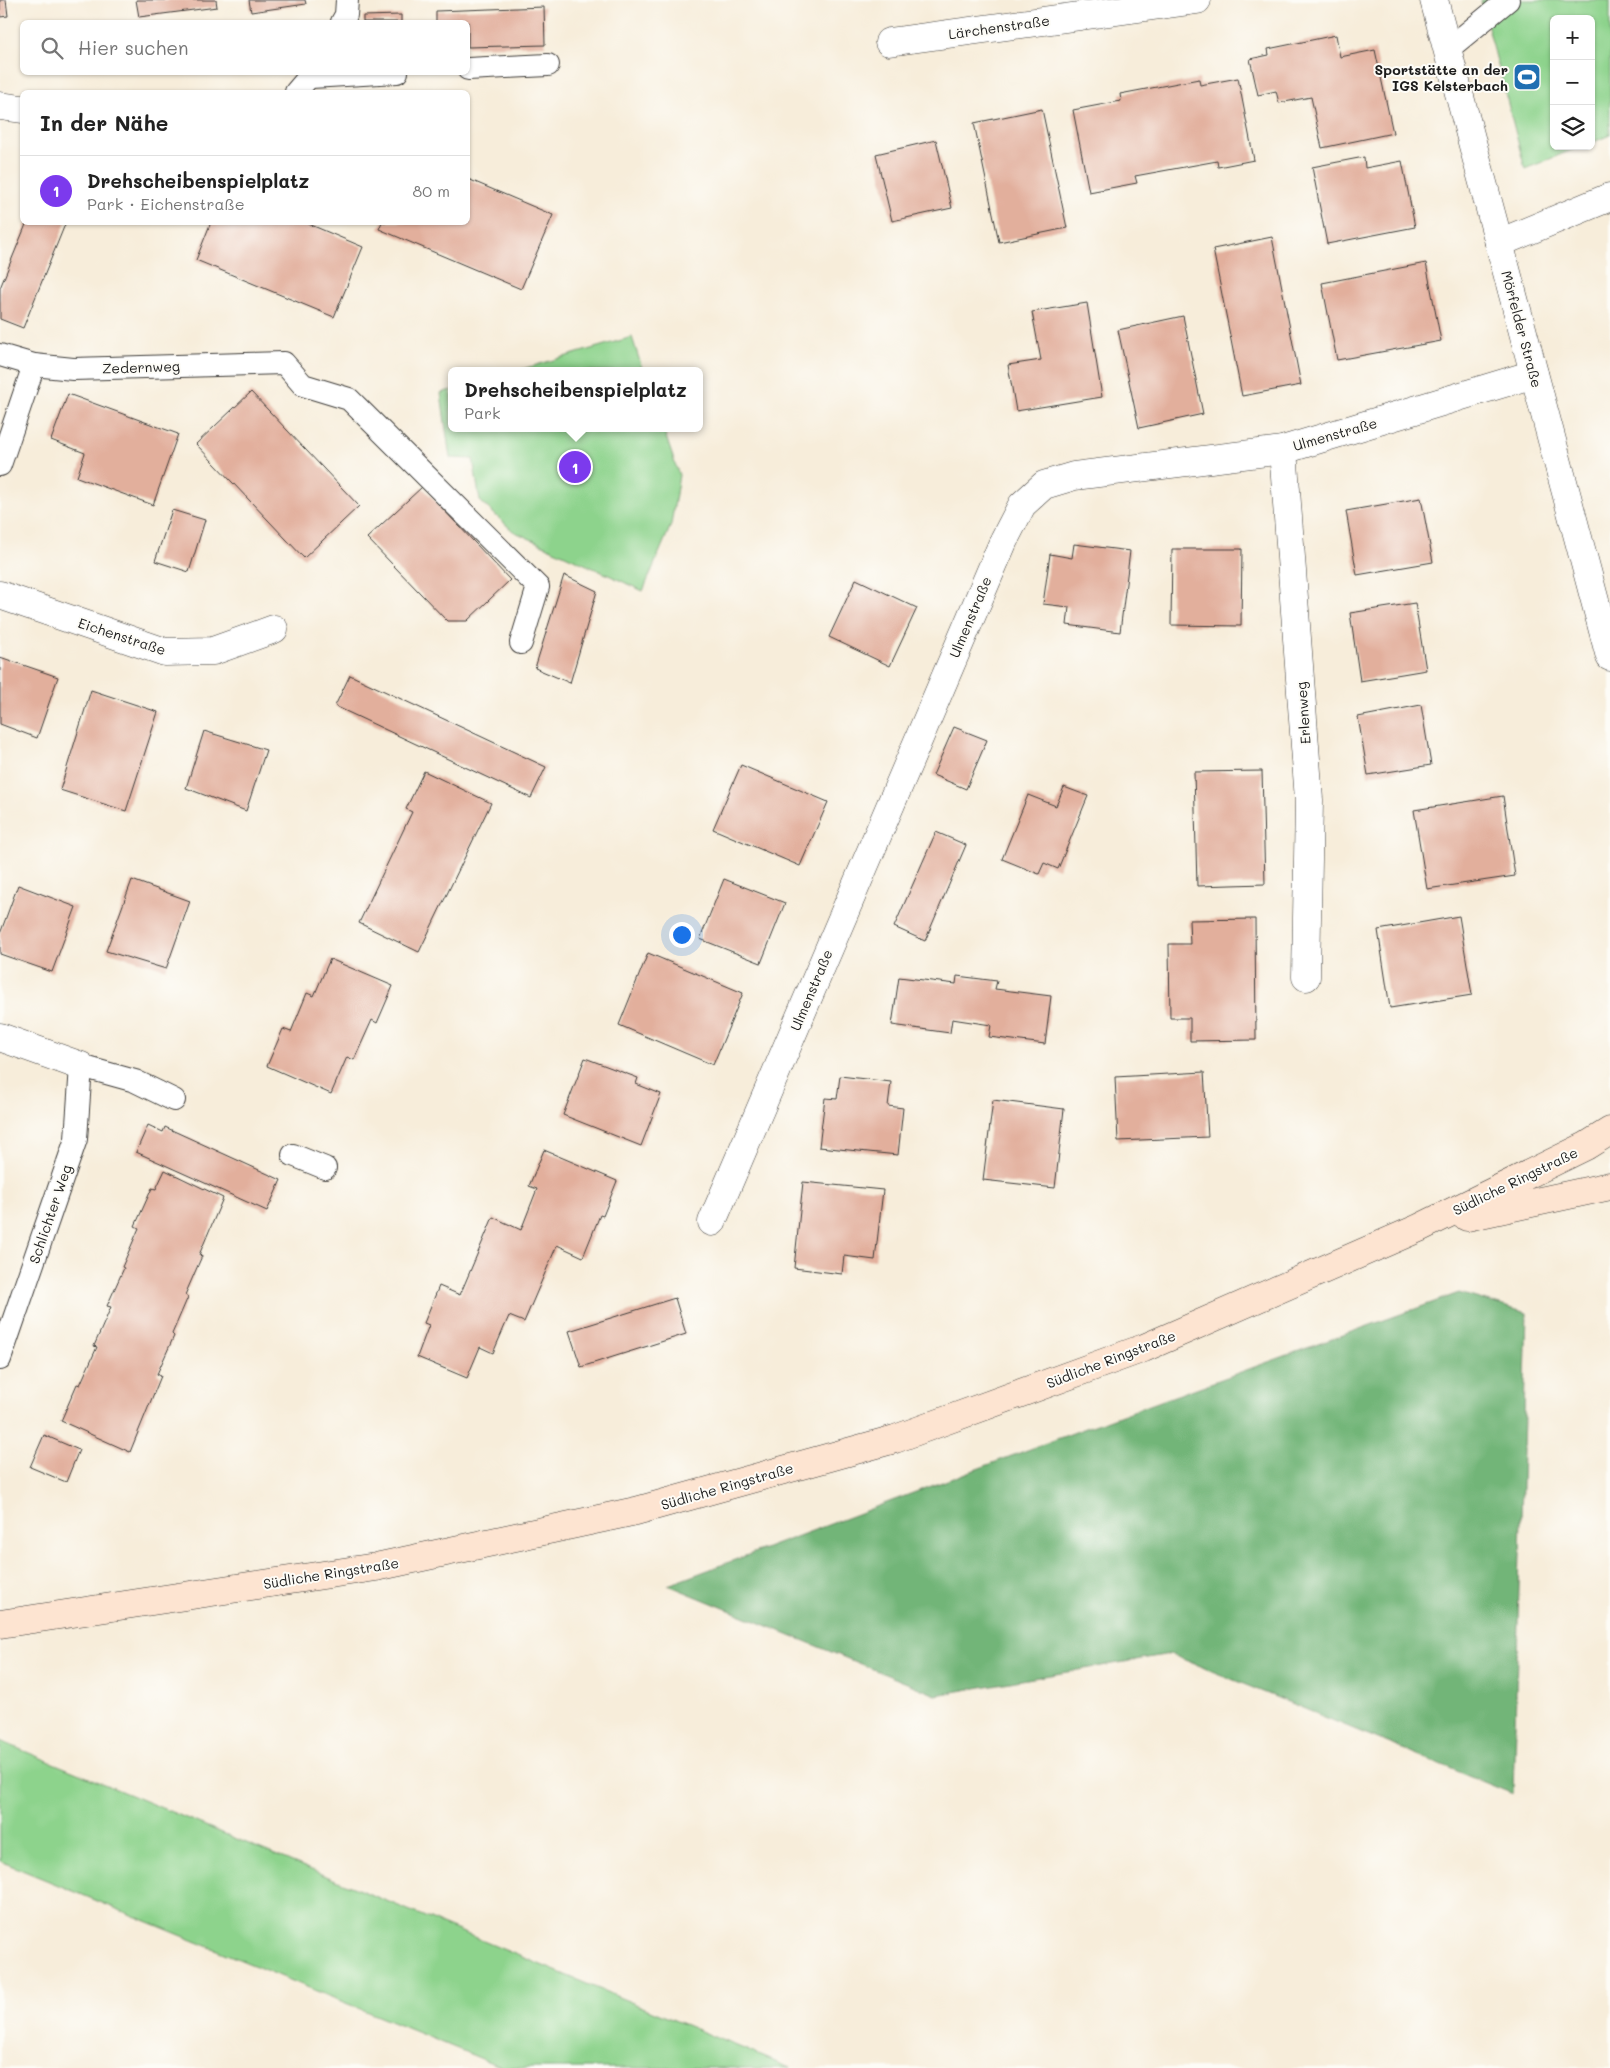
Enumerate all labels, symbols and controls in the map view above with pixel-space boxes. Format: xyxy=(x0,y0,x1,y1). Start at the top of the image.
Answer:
street label: Lärchenstraße xyxy=(947,11,1051,43)
map controls xyxy=(1550,15,1595,150)
button: + xyxy=(1550,15,1595,60)
search box xyxy=(20,20,470,75)
icon: search xyxy=(38,34,66,62)
text: Hier suchen xyxy=(78,35,189,60)
place label: Sportstätte an der IGS Kelsterbach xyxy=(1375,60,1508,95)
button: − xyxy=(1550,60,1595,105)
sports icon: Sportstätte an der IGS Kelsterbach xyxy=(1512,62,1542,92)
button: layers xyxy=(1550,105,1595,150)
text: In der Nähe xyxy=(40,109,168,136)
text: Drehscheibenspielplatz xyxy=(87,168,309,193)
text: 1 xyxy=(52,180,60,201)
text: 80 m xyxy=(413,180,450,201)
text: Park · Eichenstraße xyxy=(87,193,245,214)
street label: Mörfelder Straße xyxy=(1497,268,1547,390)
street label: Zedernweg xyxy=(102,356,180,378)
popup xyxy=(448,367,703,432)
text: Drehscheibenspielplatz xyxy=(464,377,687,402)
text: Park xyxy=(464,402,501,423)
street label: Ulmenstraße xyxy=(1291,413,1379,455)
pin: 1 xyxy=(559,448,591,486)
street label: Ulmenstraße xyxy=(944,573,996,661)
street label: Eichenstraße xyxy=(76,613,168,659)
street label: Erlenweg xyxy=(1291,681,1315,745)
your location xyxy=(669,922,695,948)
street label: Ulmenstraße xyxy=(785,946,837,1034)
street label: Südliche Ringstraße xyxy=(1449,1142,1581,1220)
street label: Schlichter Weg xyxy=(24,1162,76,1266)
street label: Südliche Ringstraße xyxy=(1044,1326,1178,1392)
street label: Südliche Ringstraße xyxy=(659,1458,795,1514)
street label: Südliche Ringstraße xyxy=(262,1553,400,1593)

